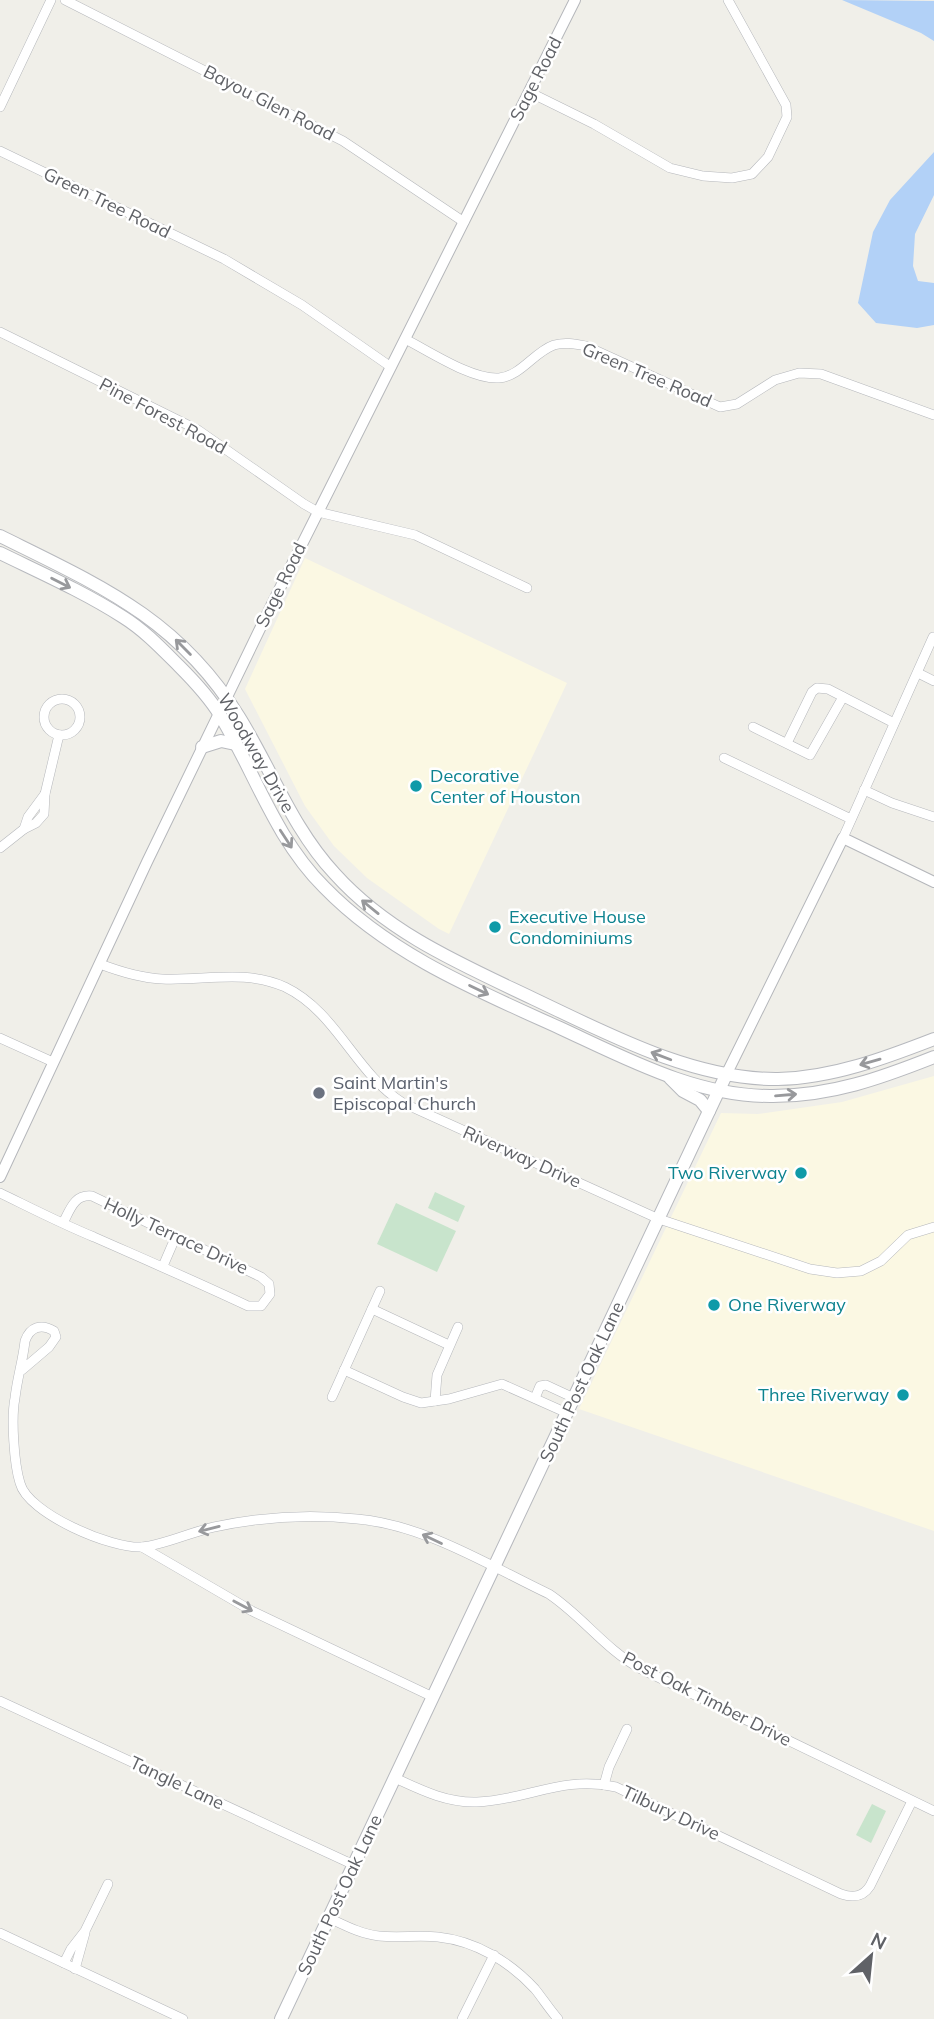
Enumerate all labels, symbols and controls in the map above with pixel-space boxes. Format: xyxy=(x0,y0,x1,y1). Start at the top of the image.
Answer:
street label: Sage Road xyxy=(505,33,567,125)
street label: Bayou Glen Road xyxy=(200,60,339,146)
street label: Green Tree Road xyxy=(40,162,175,243)
street label: Green Tree Road xyxy=(579,337,716,412)
street label: Pine Forest Road xyxy=(95,372,231,459)
street label: Sage Road xyxy=(250,539,311,631)
one-way arrow xyxy=(50,577,71,591)
one-way arrow xyxy=(174,638,191,655)
street label: Woodway Drive xyxy=(213,689,300,817)
place label: Decorative Center of Houston xyxy=(430,764,581,808)
marker: Decorative Center of Houston xyxy=(408,778,424,794)
one-way arrow xyxy=(279,829,294,848)
one-way arrow xyxy=(362,899,380,914)
place label: Executive House Condominiums xyxy=(509,905,646,949)
marker: Executive House Condominiums xyxy=(487,919,503,935)
one-way arrow xyxy=(468,984,489,997)
one-way arrow xyxy=(650,1048,672,1061)
one-way arrow xyxy=(859,1056,881,1069)
place label: Saint Martin's Episcopal Church xyxy=(333,1071,476,1115)
marker: Saint Martin's Episcopal Church xyxy=(311,1085,327,1101)
one-way arrow xyxy=(774,1088,797,1101)
street label: Riverway Drive xyxy=(460,1120,585,1193)
place label: Two Riverway xyxy=(668,1161,787,1184)
marker: Two Riverway xyxy=(793,1165,809,1181)
street label: Holly Terrace Drive xyxy=(100,1192,252,1279)
place label: One Riverway xyxy=(728,1293,846,1316)
marker: One Riverway xyxy=(706,1297,722,1313)
street label: South Post Oak Lane xyxy=(534,1298,629,1466)
place label: Three Riverway xyxy=(758,1383,889,1406)
marker: Three Riverway xyxy=(895,1387,911,1403)
one-way arrow xyxy=(198,1523,221,1536)
one-way arrow xyxy=(422,1531,443,1545)
one-way arrow xyxy=(232,1599,253,1613)
street label: Post Oak Timber Drive xyxy=(619,1646,795,1751)
street label: Tangle Lane xyxy=(126,1751,228,1814)
street label: Tilbury Drive xyxy=(619,1780,724,1845)
street label: South Post Oak Lane xyxy=(292,1811,387,1979)
north arrow xyxy=(836,1921,906,1991)
text: N xyxy=(867,1927,891,1955)

